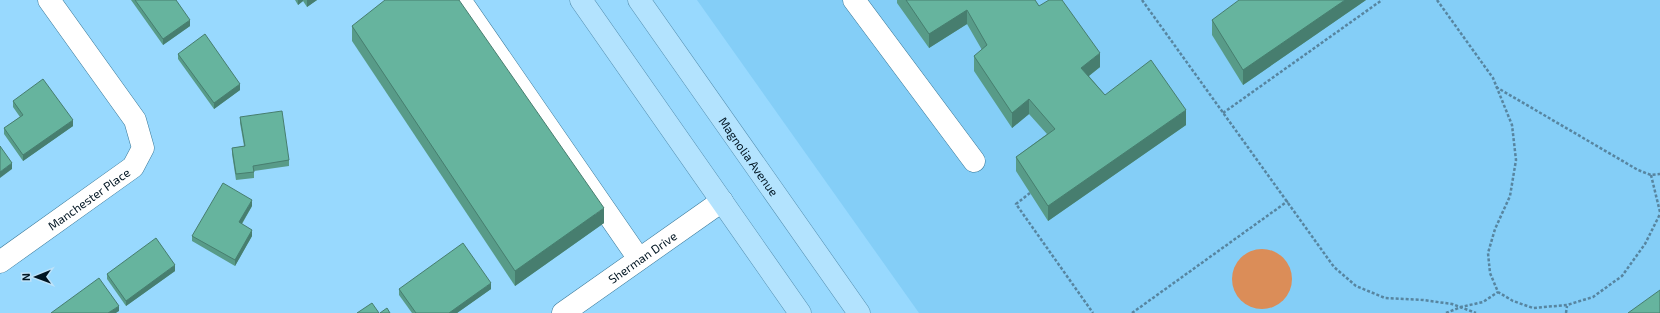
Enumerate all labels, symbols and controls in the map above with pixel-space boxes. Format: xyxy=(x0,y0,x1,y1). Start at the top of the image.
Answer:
street label: Magnolia Avenue xyxy=(716,114,781,199)
street label: Manchester Place xyxy=(45,165,132,233)
street label: Sherman Drive xyxy=(605,228,679,286)
north arrow xyxy=(16,257,56,297)
text: N xyxy=(19,273,32,281)

